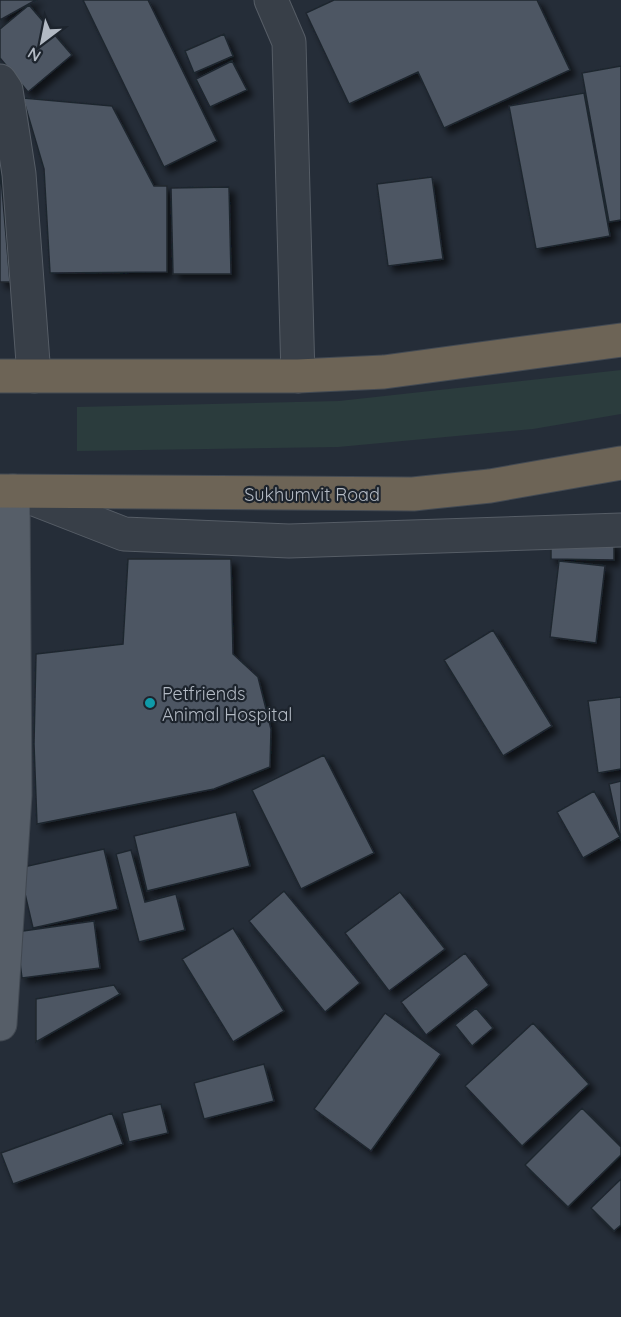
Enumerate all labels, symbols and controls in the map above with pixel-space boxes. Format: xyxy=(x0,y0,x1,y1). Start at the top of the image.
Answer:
north arrow xyxy=(12,12,72,72)
text: N xyxy=(24,43,44,66)
street label: Sukhumvit Road xyxy=(244,483,380,506)
place label: Petfriends Animal Hospital xyxy=(162,682,292,726)
marker: Petfriends Animal Hospital xyxy=(143,696,157,710)

